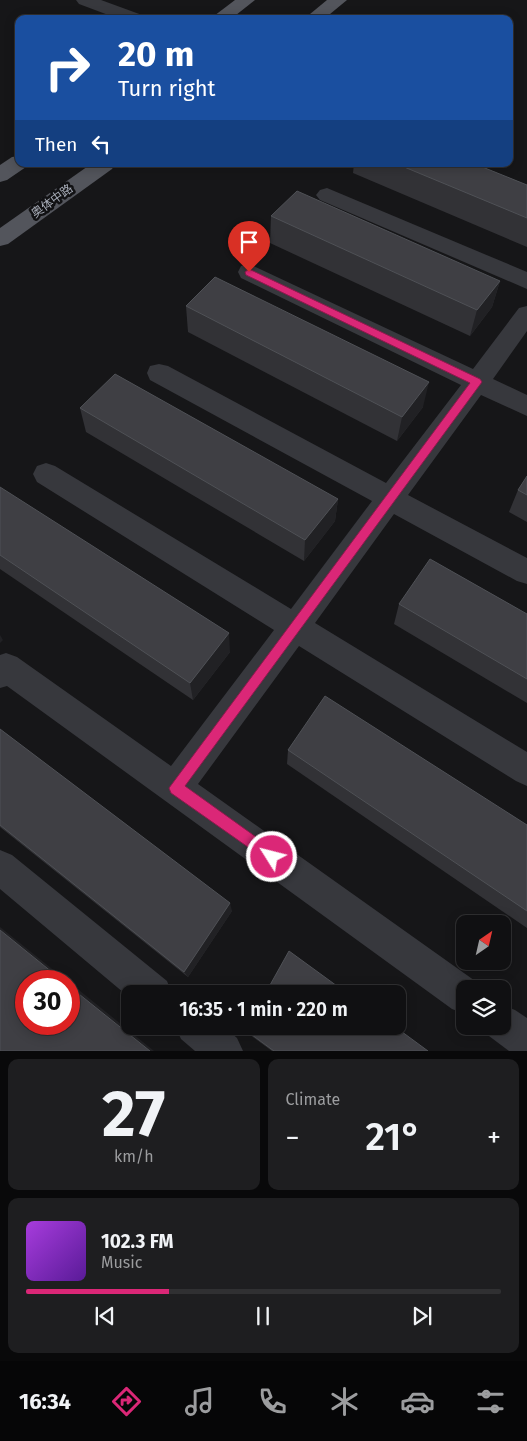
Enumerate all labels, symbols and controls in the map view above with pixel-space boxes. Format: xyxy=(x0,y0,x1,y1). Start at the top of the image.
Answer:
text: 20 m xyxy=(118,33,194,75)
icon: right xyxy=(35,35,100,100)
text: Turn right xyxy=(118,75,215,102)
icon: left xyxy=(87,130,115,158)
text: Then xyxy=(35,133,77,156)
street label: 奥体中路 xyxy=(28,181,76,221)
pin xyxy=(228,221,270,272)
icon: arrive xyxy=(235,228,263,256)
position arrow xyxy=(245,830,297,882)
north arrow xyxy=(456,915,511,970)
map controls xyxy=(456,915,511,1035)
speed limit sign: 30 xyxy=(15,970,80,1035)
button: layers xyxy=(456,980,511,1035)
text: 16:35 · 1 min · 220 m xyxy=(179,998,348,1021)
text: 27 xyxy=(102,1075,165,1153)
text: Climate xyxy=(286,1090,340,1109)
text: 21° xyxy=(365,1114,421,1160)
text: − xyxy=(286,1121,300,1154)
text: + xyxy=(487,1121,501,1154)
text: km/h xyxy=(114,1147,154,1166)
text: 102.3 FM xyxy=(101,1230,174,1253)
text: Music xyxy=(101,1253,142,1272)
icon: previous xyxy=(91,1302,119,1330)
icon: pause xyxy=(249,1302,277,1330)
icon: next xyxy=(408,1302,436,1330)
icon: directions xyxy=(109,1384,144,1419)
icon: music xyxy=(182,1384,217,1419)
icon: phone xyxy=(255,1384,290,1419)
icon: climate xyxy=(327,1384,362,1419)
icon: car xyxy=(400,1384,435,1419)
icon: filters xyxy=(473,1384,508,1419)
text: 16:34 xyxy=(19,1388,71,1415)

